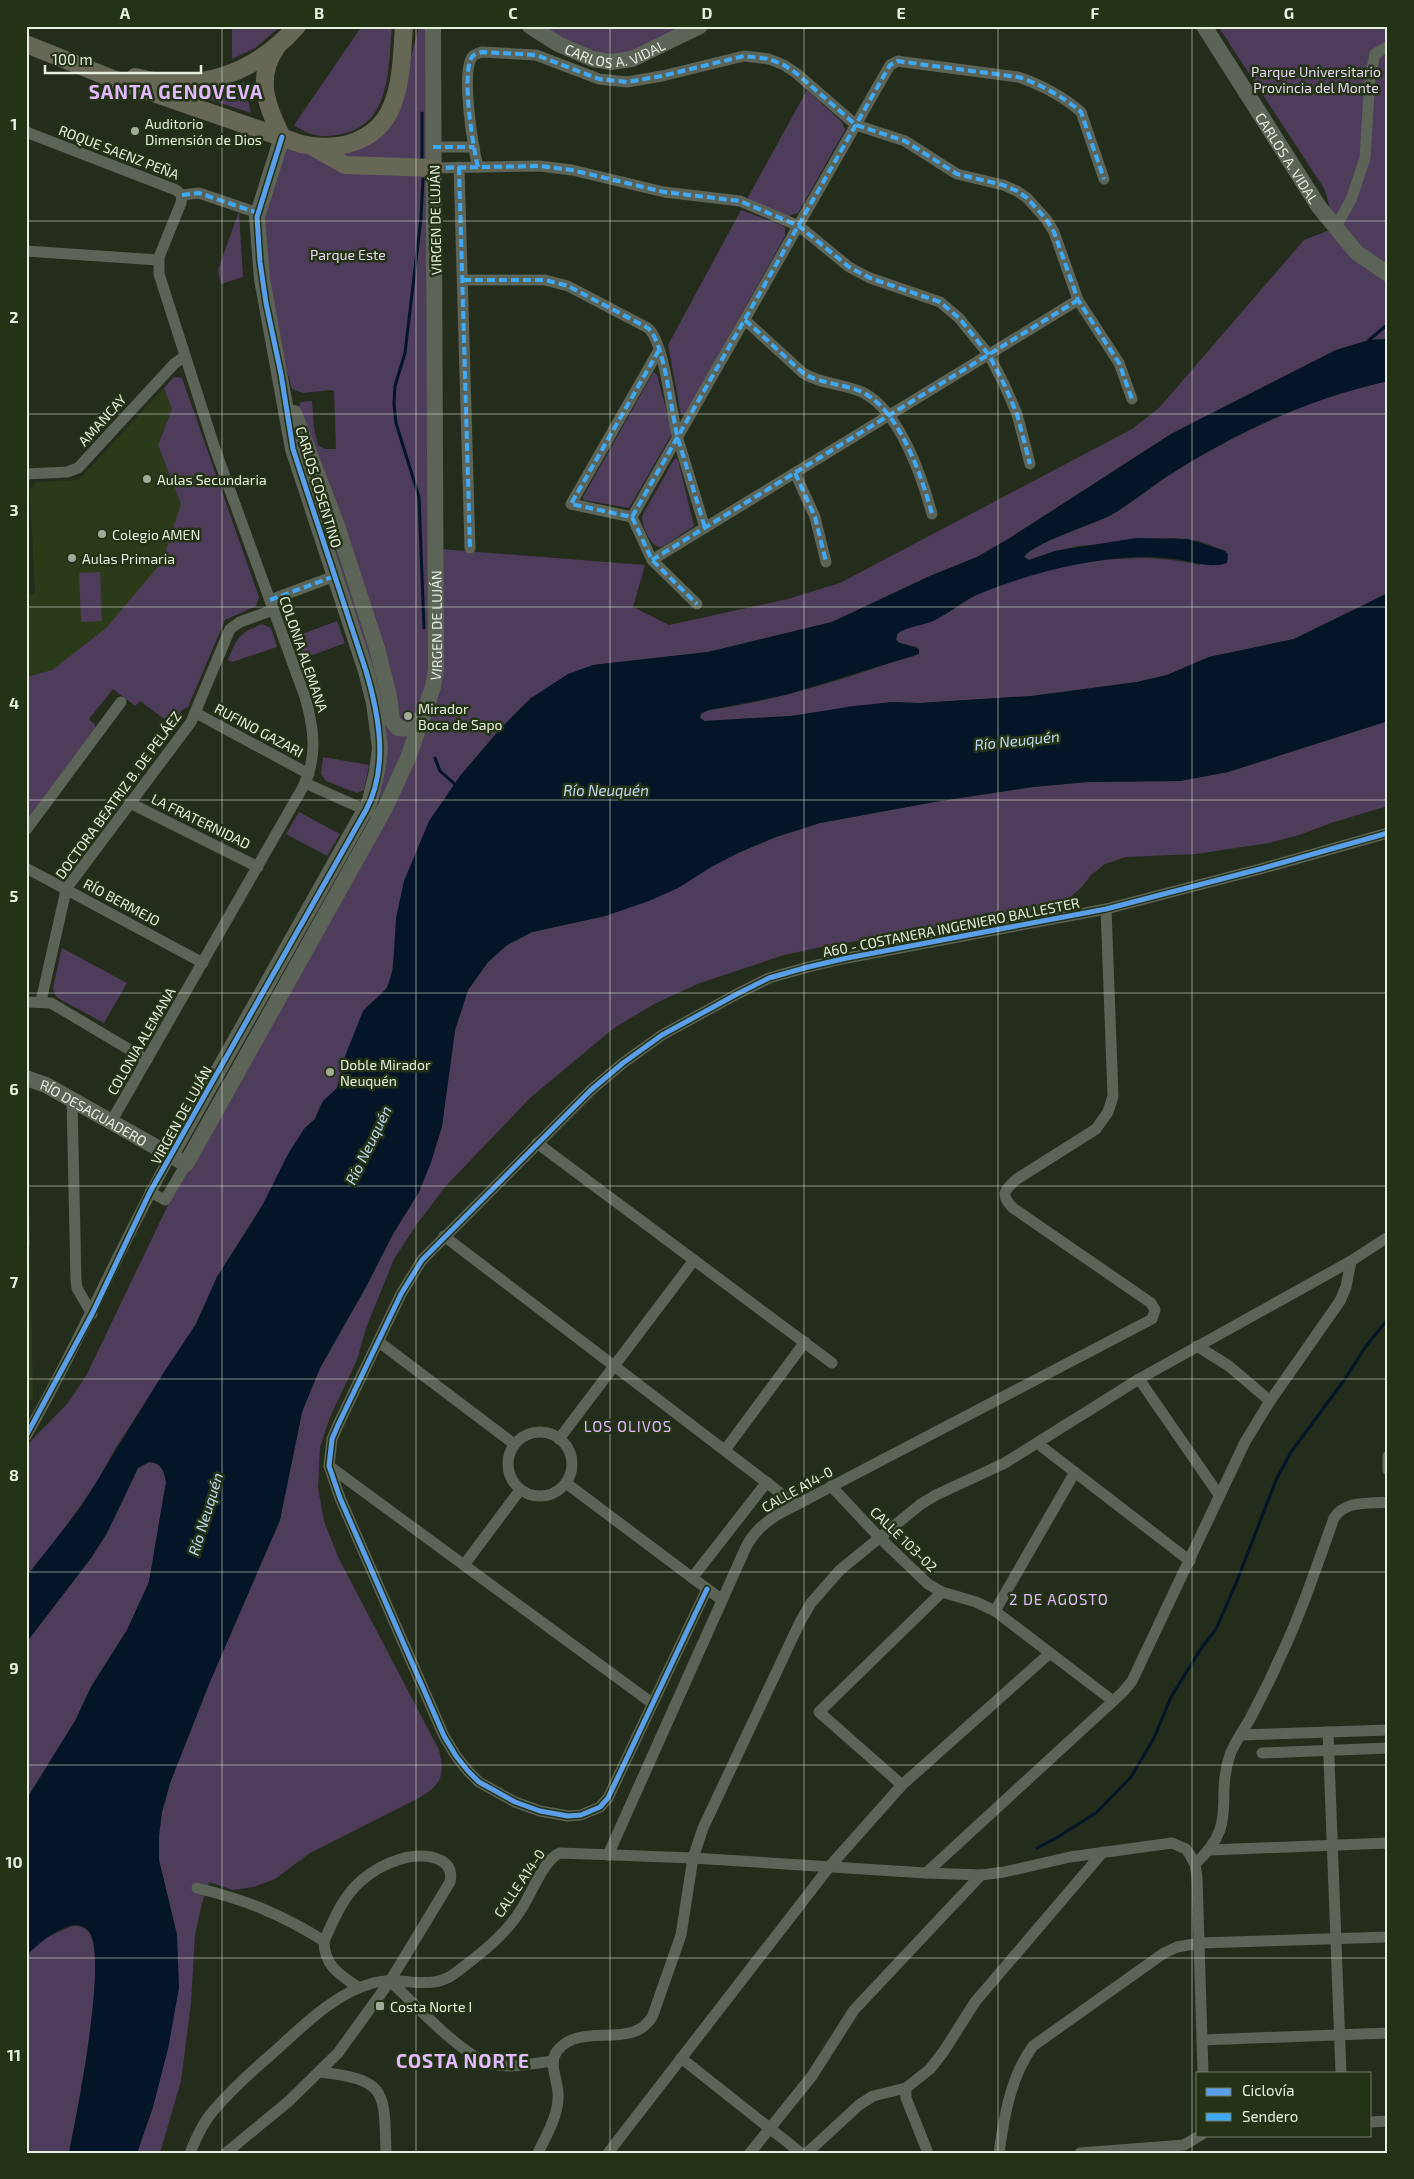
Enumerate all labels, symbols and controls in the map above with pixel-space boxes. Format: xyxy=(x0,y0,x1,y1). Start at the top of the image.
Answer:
text: A xyxy=(120,3,131,22)
text: B xyxy=(314,3,324,22)
text: C xyxy=(508,3,518,22)
text: D xyxy=(702,3,713,22)
text: E xyxy=(896,3,906,22)
text: F xyxy=(1091,3,1100,22)
text: G xyxy=(1284,3,1294,22)
street label: CARLOS A. VIDAL xyxy=(562,36,668,71)
scale bar xyxy=(45,42,201,74)
text: 100 m xyxy=(52,50,93,68)
park label: Parque Universitario Provincia del Monte xyxy=(1251,63,1381,96)
district label: SANTA GENOVEVA xyxy=(89,80,263,103)
street label: CARLOS A. VIDAL xyxy=(1252,109,1323,206)
text: 1 xyxy=(11,114,17,133)
place label: Auditorio Dimensión de Dios xyxy=(145,115,262,148)
street label: ROQUE SAENZ PEÑA xyxy=(56,121,182,183)
marker: Auditorio Dimensión de Dios xyxy=(129,125,141,137)
street label: VIRGEN DE LUJÁN xyxy=(426,165,444,275)
park label: Parque Este xyxy=(310,246,386,263)
text: 2 xyxy=(9,307,19,326)
street label: AMANCAY xyxy=(74,391,130,449)
street label: CARLOS COSENTINO xyxy=(292,424,346,550)
place label: Aulas Secundaria xyxy=(157,471,267,488)
marker: Aulas Secundaria xyxy=(141,473,153,485)
text: 3 xyxy=(9,500,19,519)
place label: Colegio AMEN xyxy=(112,526,200,543)
marker: Colegio AMEN xyxy=(96,528,108,540)
place label: Aulas Primaria xyxy=(82,550,175,567)
marker: Aulas Primaria xyxy=(66,552,78,564)
street label: VIRGEN DE LUJÁN xyxy=(426,570,445,682)
street label: COLONIA ALEMANA xyxy=(276,594,332,714)
text: 4 xyxy=(9,693,19,712)
street label: RUFINO GAZARI xyxy=(212,699,306,761)
place label: Mirador Boca de Sapo xyxy=(418,700,503,733)
street label: DOCTORA BEATRIZ B. DE PELÁEZ xyxy=(51,708,185,882)
marker: Mirador Boca de Sapo xyxy=(402,710,414,722)
water label: Río Neuquén xyxy=(973,727,1061,753)
water label: Río Neuquén xyxy=(563,781,649,799)
street label: LA FRATERNIDAD xyxy=(149,790,253,852)
street label: RÍO BERMEJO xyxy=(81,875,163,929)
text: 5 xyxy=(10,886,19,905)
street label: A60 - COSTANERA INGENIERO BALLESTER xyxy=(821,894,1081,960)
street label: COLONIA ALEMANA xyxy=(103,984,179,1098)
place label: Doble Mirador Neuquén xyxy=(340,1056,431,1089)
street label: VIRGEN DE LUJÁN xyxy=(147,1063,215,1167)
marker: Doble Mirador Neuquén xyxy=(324,1066,336,1078)
street label: RÍO DESAGUADERO xyxy=(38,1075,150,1149)
text: 6 xyxy=(9,1079,19,1098)
water label: Río Neuquén xyxy=(341,1103,395,1187)
text: 7 xyxy=(10,1272,19,1291)
district label: LOS OLIVOS xyxy=(584,1417,672,1435)
street label: CALLE A14-0 xyxy=(758,1462,836,1516)
text: 8 xyxy=(9,1465,19,1484)
water label: Río Neuquén xyxy=(184,1470,226,1558)
street label: CALLE 103-02 xyxy=(867,1503,941,1575)
district label: 2 DE AGOSTO xyxy=(1009,1590,1109,1608)
text: 9 xyxy=(9,1658,19,1677)
street label: CALLE A14-0 xyxy=(490,1846,548,1920)
text: 10 xyxy=(5,1852,23,1871)
place label: Costa Norte I xyxy=(390,1998,472,2015)
marker: Costa Norte I xyxy=(374,2000,386,2012)
text: 11 xyxy=(7,2045,21,2064)
district label: COSTA NORTE xyxy=(396,2049,530,2072)
legend xyxy=(1196,2072,1372,2136)
text: Ciclovía xyxy=(1242,2081,1294,2099)
text: Sendero xyxy=(1242,2107,1298,2125)

